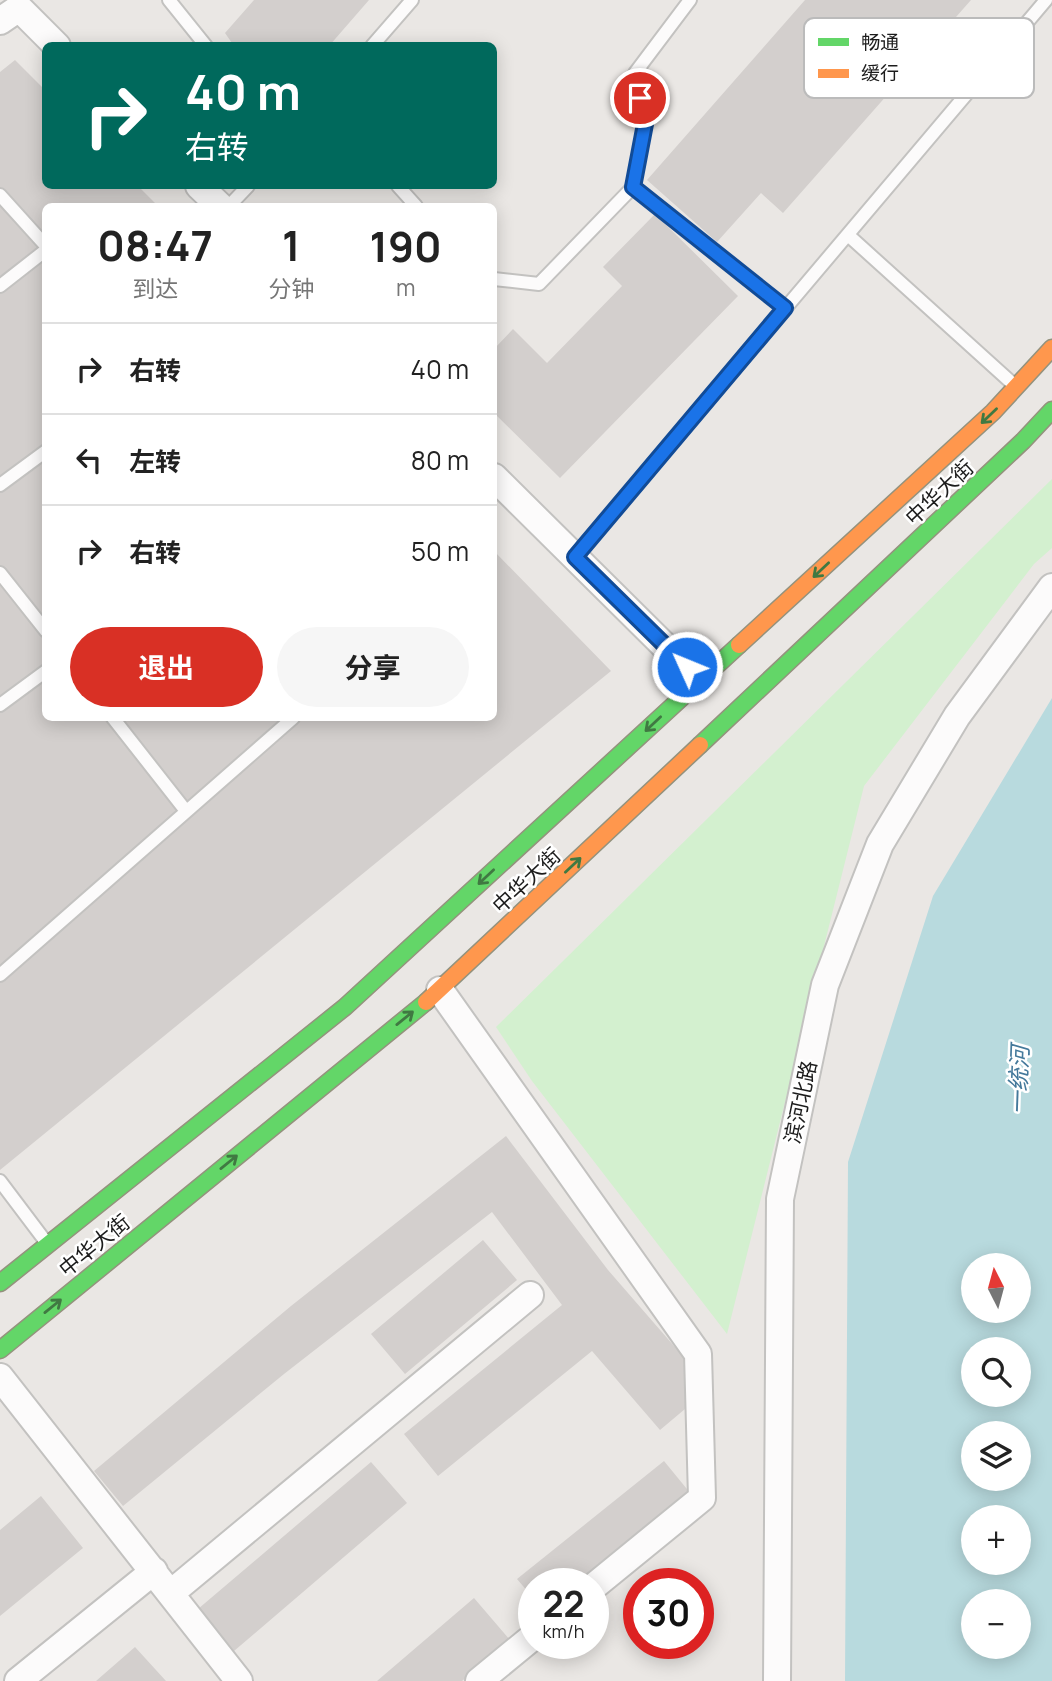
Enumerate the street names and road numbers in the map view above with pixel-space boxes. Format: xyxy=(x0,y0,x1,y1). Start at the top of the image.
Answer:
street label: 中华大街 xyxy=(899,453,979,531)
street label: 中华大街 xyxy=(486,841,566,919)
street label: 滨河北路 xyxy=(778,1058,822,1146)
street label: 中华大街 xyxy=(53,1208,135,1282)

